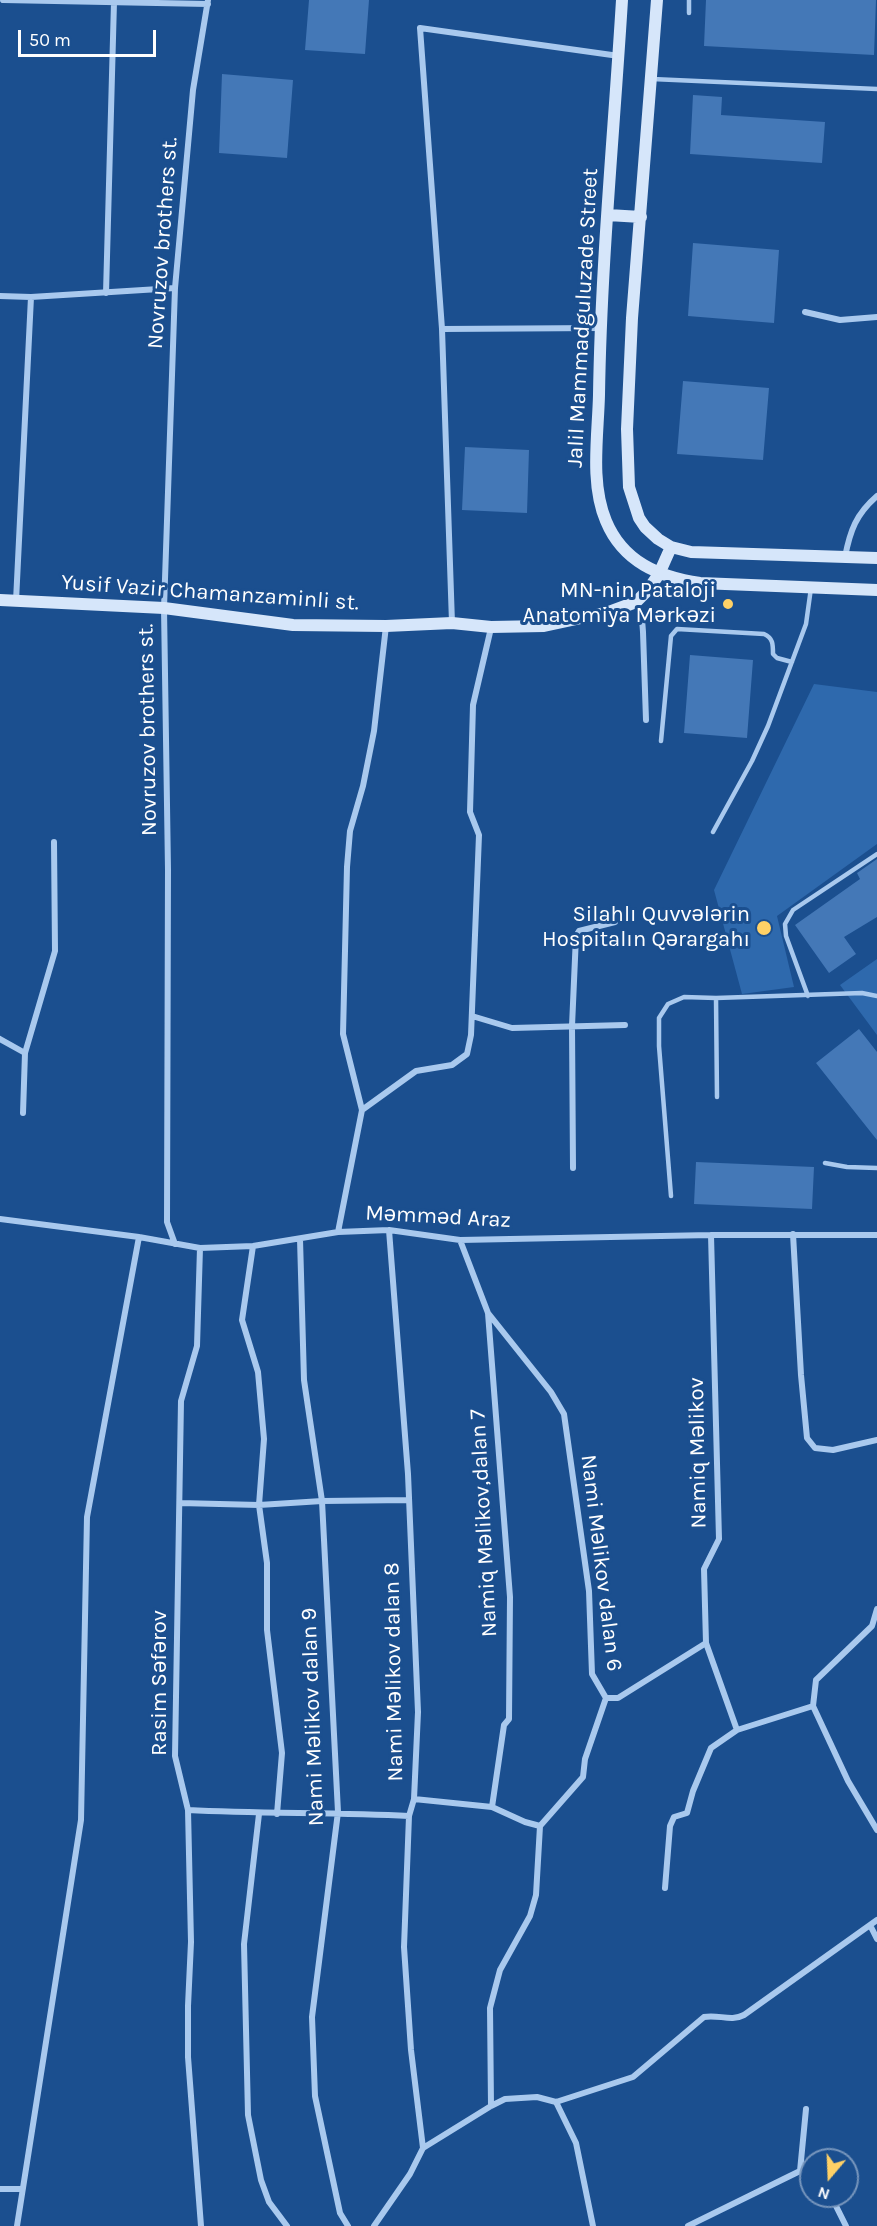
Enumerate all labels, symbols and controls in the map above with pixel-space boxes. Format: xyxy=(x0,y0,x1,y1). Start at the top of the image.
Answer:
scale bar xyxy=(21,18,159,56)
text: 50 m xyxy=(29,29,71,51)
street label: Novruzov brothers st. xyxy=(142,136,184,350)
street label: Jalil Mammadguluzade Street xyxy=(562,168,604,468)
street label: Yusif Vazir Chamanzaminli st. xyxy=(60,569,360,617)
place label: MN-nin Pataloji Anatomiya Mərkəzi xyxy=(523,578,716,630)
marker: MN-nin Pataloji Anatomiya Mərkəzi xyxy=(721,597,735,611)
street label: Novruzov brothers st. xyxy=(133,624,163,836)
place label: Silahlı Quvvələrin Hospitalın Qərargahı xyxy=(542,902,750,954)
marker: Silahlı Quvvələrin Hospitalın Qərargahı xyxy=(755,919,773,937)
street label: Məmməd Araz xyxy=(365,1200,511,1234)
street label: Namiq Məlikov xyxy=(683,1377,713,1529)
street label: Namiq Məlikov,dalan 7 xyxy=(465,1408,503,1638)
street label: Nami Məlikov dalan 6 xyxy=(575,1453,627,1673)
street label: Nami Məlikov dalan 8 xyxy=(379,1562,409,1782)
street label: Nami Məlikov dalan 9 xyxy=(296,1607,330,1827)
street label: Rasim Səfərov xyxy=(147,1610,173,1756)
north arrow xyxy=(799,2148,859,2208)
text: N xyxy=(815,2183,832,2204)

